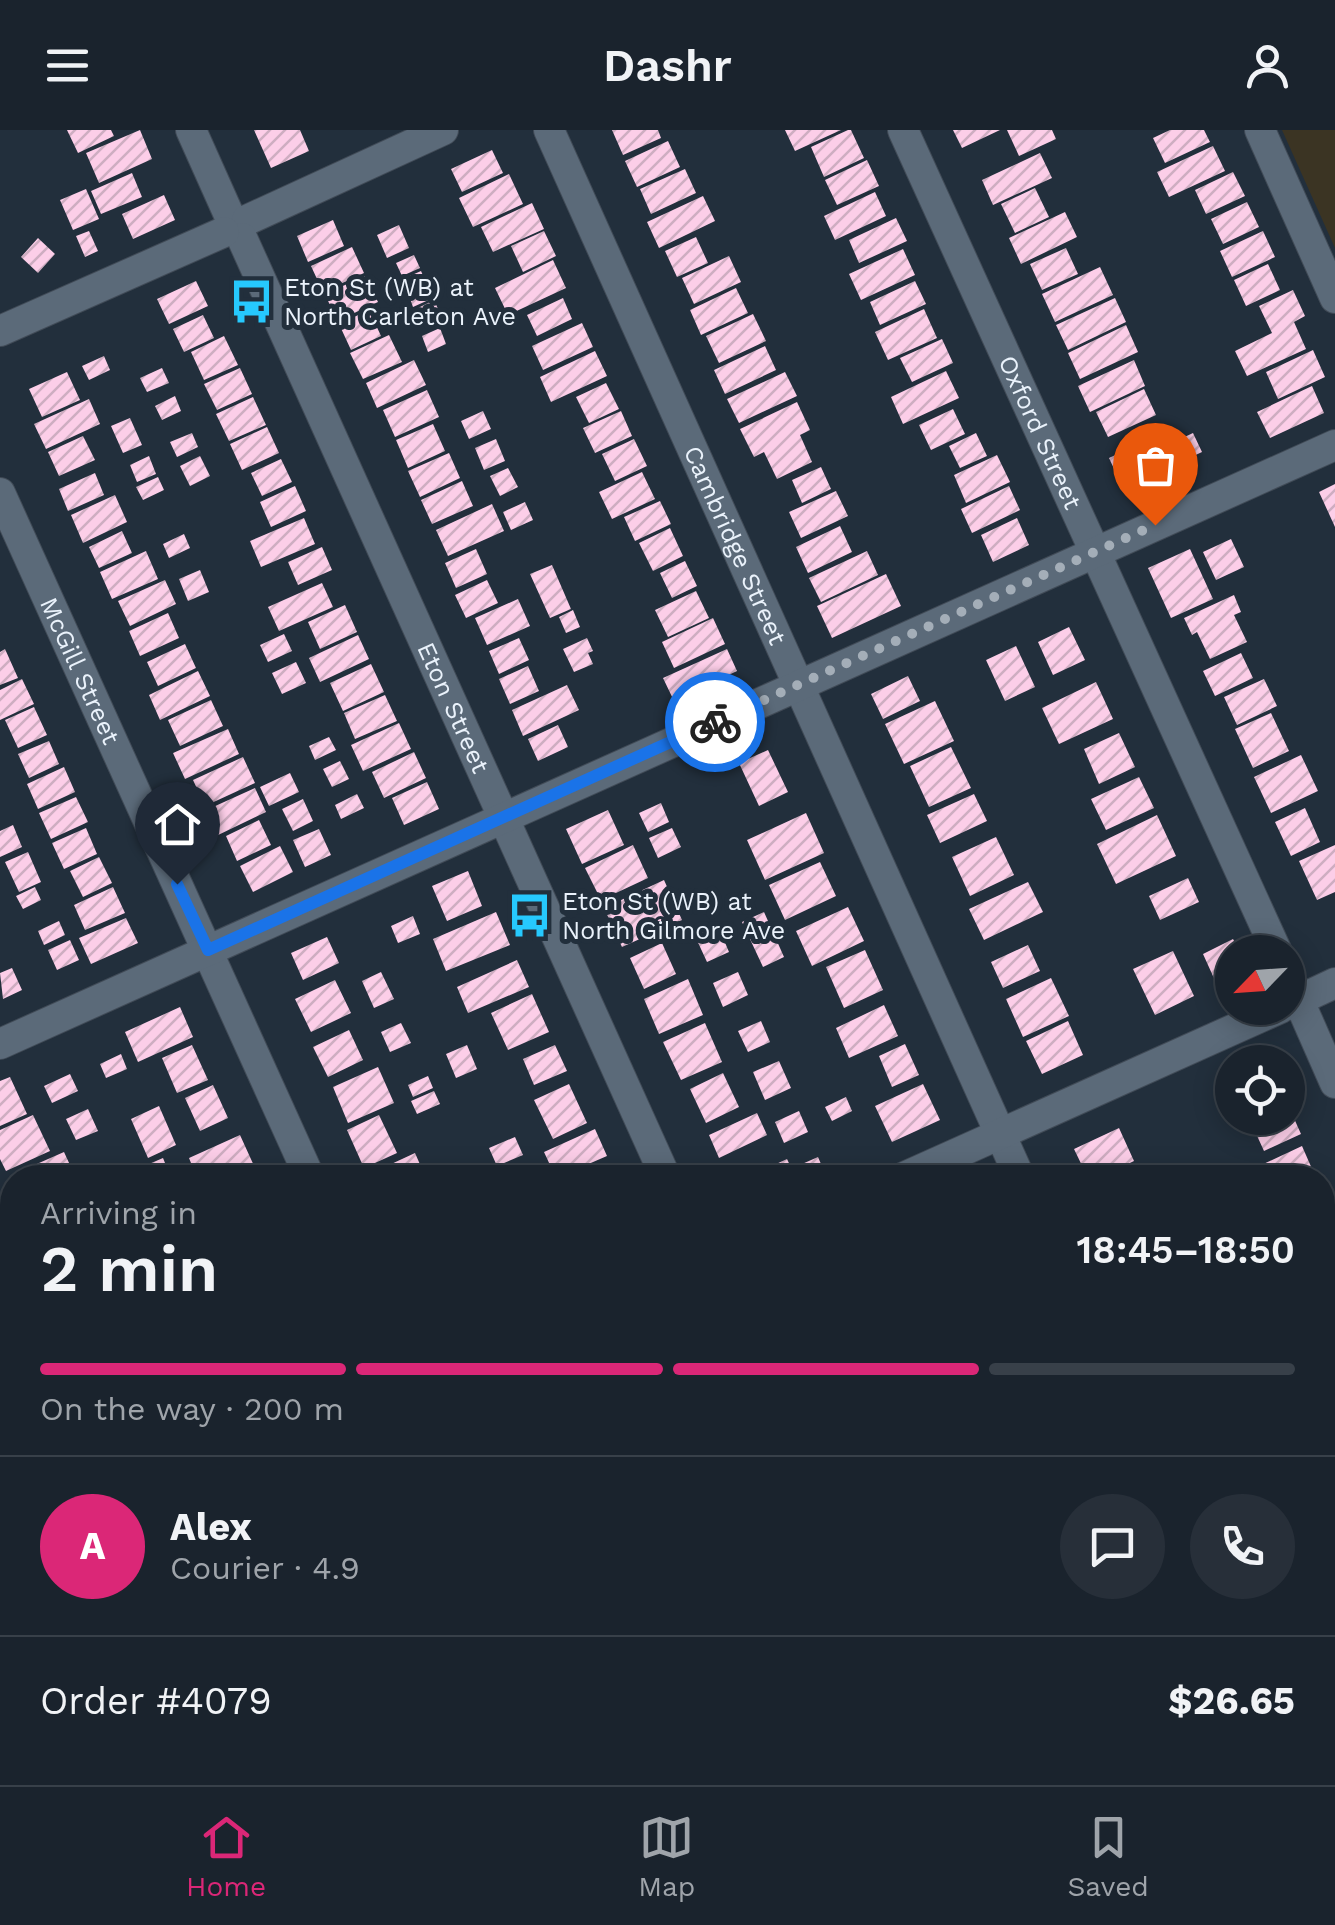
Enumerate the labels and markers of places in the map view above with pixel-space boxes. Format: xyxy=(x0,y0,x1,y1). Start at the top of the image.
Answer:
place label: Eton St (WB) at North Carleton Ave xyxy=(284,273,516,331)
bus stop icon: Eton St (WB) at North Carleton Ave xyxy=(227,277,275,325)
pin xyxy=(1113,423,1198,526)
pin xyxy=(135,782,220,885)
place label: Eton St (WB) at North Gilmore Ave xyxy=(562,887,785,945)
bus stop icon: Eton St (WB) at North Gilmore Ave xyxy=(505,891,553,939)

